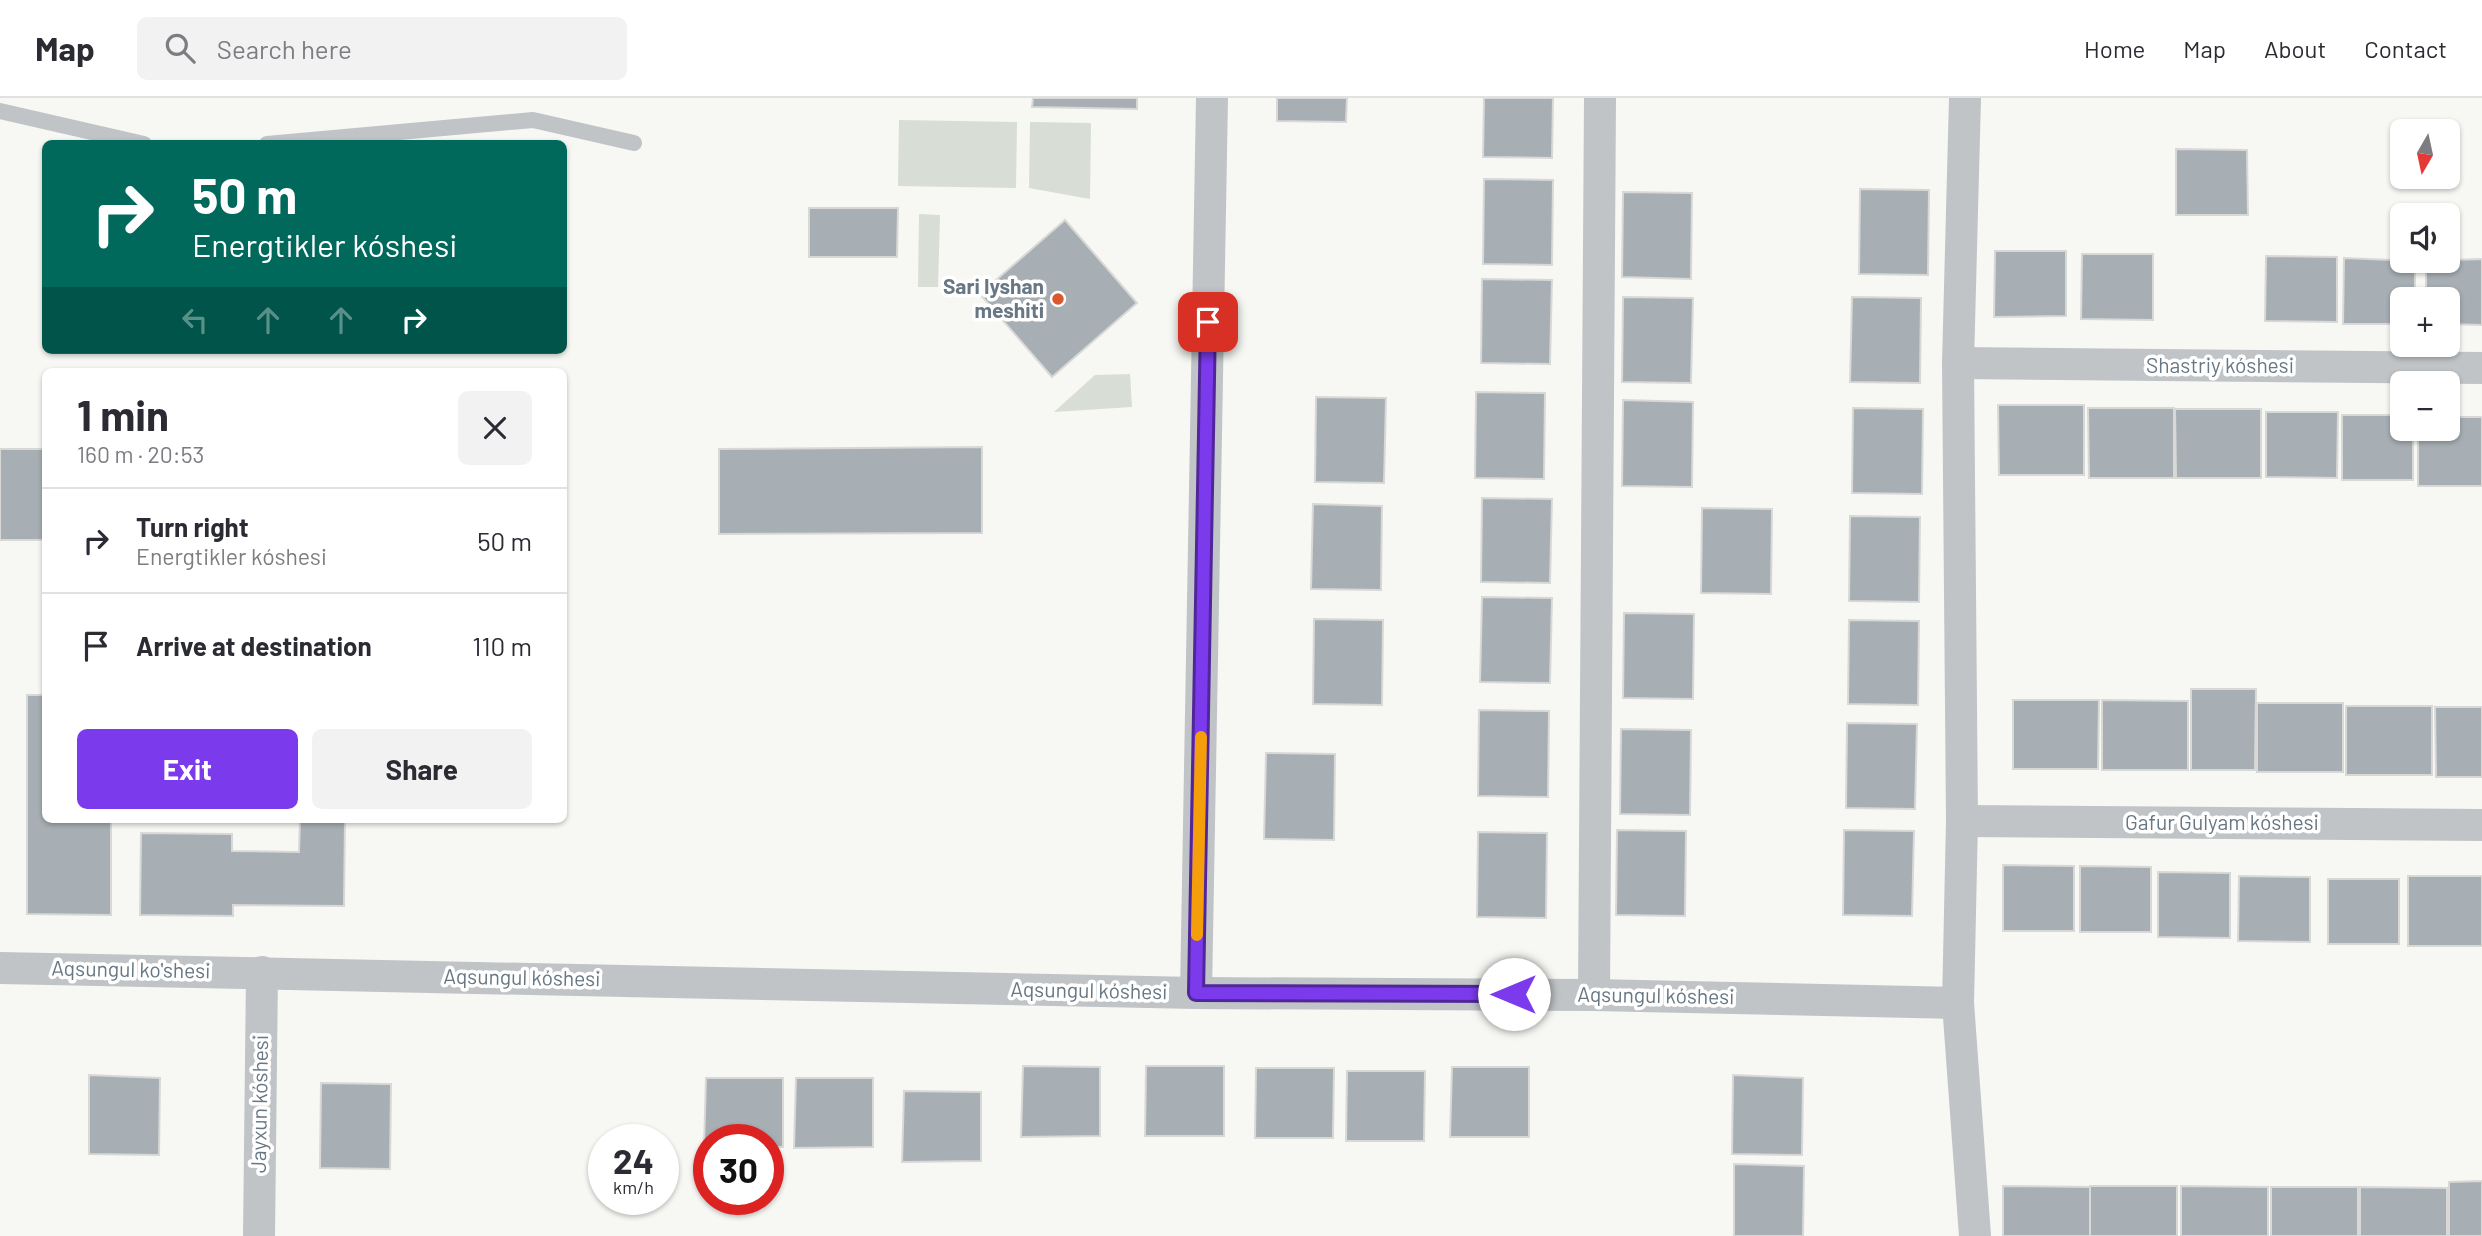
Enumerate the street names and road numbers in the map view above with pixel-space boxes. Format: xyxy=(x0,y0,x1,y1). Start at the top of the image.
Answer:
street label: Shastriy kóshesi xyxy=(2146,352,2294,377)
street label: Gafur Gulyam kóshesi xyxy=(2125,809,2319,834)
street label: Aqsungul ko'shesi xyxy=(51,955,211,982)
street label: Aqsungul kóshesi xyxy=(443,963,601,990)
street label: Aqsungul kóshesi xyxy=(1010,976,1168,1003)
street label: Aqsungul kóshesi xyxy=(1577,981,1735,1008)
street label: Jayxun kóshesi xyxy=(245,1035,272,1173)

